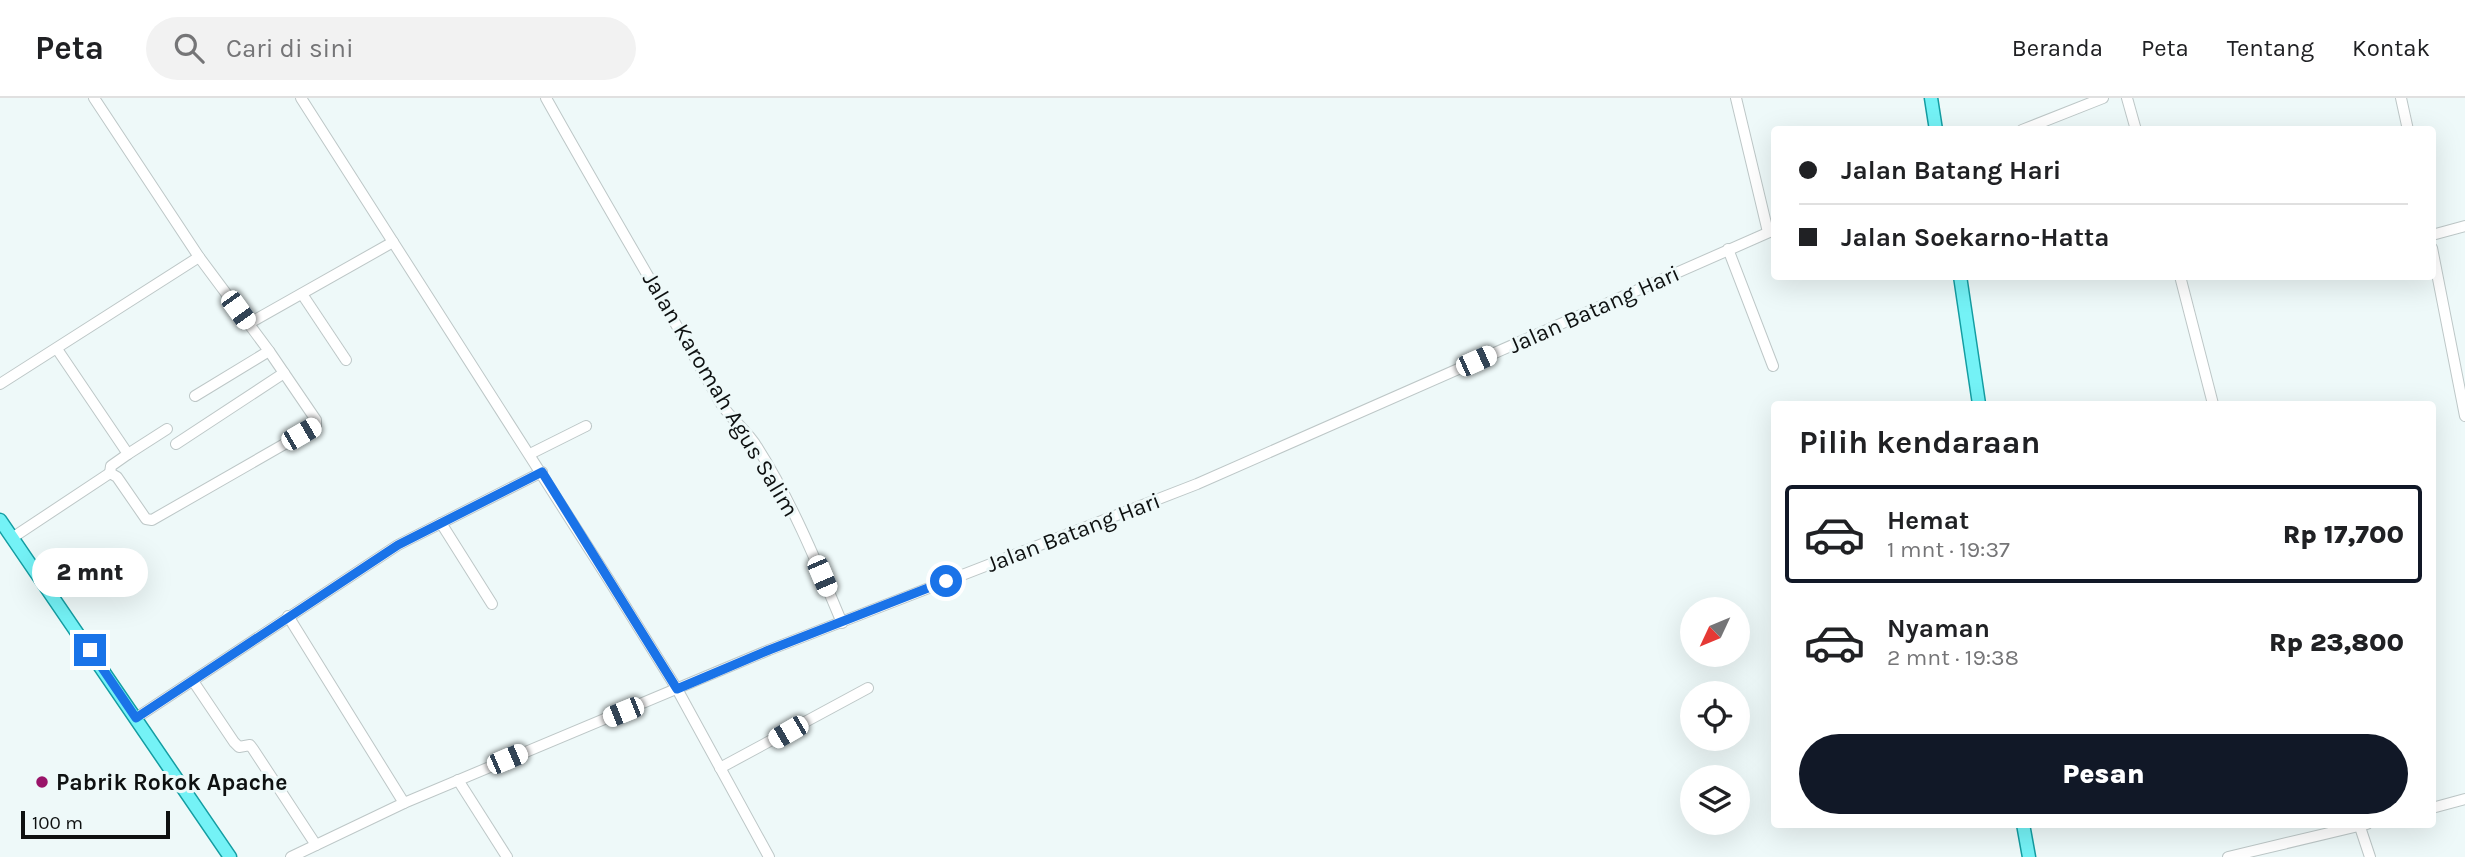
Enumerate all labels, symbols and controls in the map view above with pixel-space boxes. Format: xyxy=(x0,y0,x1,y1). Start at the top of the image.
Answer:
search box xyxy=(146,17,636,80)
text: Peta xyxy=(35,29,104,67)
icon: search xyxy=(170,29,208,67)
text: Cari di sini xyxy=(226,33,354,64)
text: Beranda xyxy=(2012,34,2103,62)
text: Peta xyxy=(2141,34,2189,62)
text: Tentang xyxy=(2227,34,2314,62)
text: Kontak xyxy=(2352,34,2430,62)
text: Jalan Batang Hari xyxy=(1841,155,2061,186)
text: Jalan Soekarno-Hatta xyxy=(1841,222,2109,253)
street label: Jalan Batang Hari xyxy=(1505,260,1684,359)
street label: Jalan Karomah Agus Salim xyxy=(637,267,804,521)
car xyxy=(218,287,259,333)
car xyxy=(1453,343,1500,379)
car xyxy=(278,414,325,454)
text: Pilih kendaraan xyxy=(1799,424,2040,461)
street label: Jalan Batang Hari xyxy=(982,487,1164,578)
icon: car xyxy=(1803,503,1866,566)
text: Hemat xyxy=(1887,505,1969,536)
text: Rp 17,700 xyxy=(2283,519,2404,550)
text: 1 mnt · 19:37 xyxy=(1887,536,2010,563)
callout: 2 mnt xyxy=(32,548,148,598)
car xyxy=(805,553,840,599)
text: 2 mnt xyxy=(56,559,124,586)
route start xyxy=(930,565,962,597)
north arrow xyxy=(1680,597,1750,667)
map controls xyxy=(1680,597,1750,835)
icon: car xyxy=(1803,611,1866,674)
text: Nyaman xyxy=(1887,613,1990,644)
text: Rp 23,800 xyxy=(2269,627,2404,658)
route end xyxy=(74,634,106,666)
text: 2 mnt · 19:38 xyxy=(1887,644,2019,671)
button: locate xyxy=(1680,681,1750,751)
car xyxy=(600,694,647,730)
car xyxy=(765,712,812,752)
button: Pesan xyxy=(1799,734,2408,814)
car xyxy=(484,741,531,777)
button: layers xyxy=(1680,765,1750,835)
place label: Pabrik Rokok Apache xyxy=(56,769,287,796)
marker: Pabrik Rokok Apache xyxy=(34,774,50,790)
scale bar xyxy=(21,808,170,840)
text: 100 m xyxy=(32,812,83,834)

